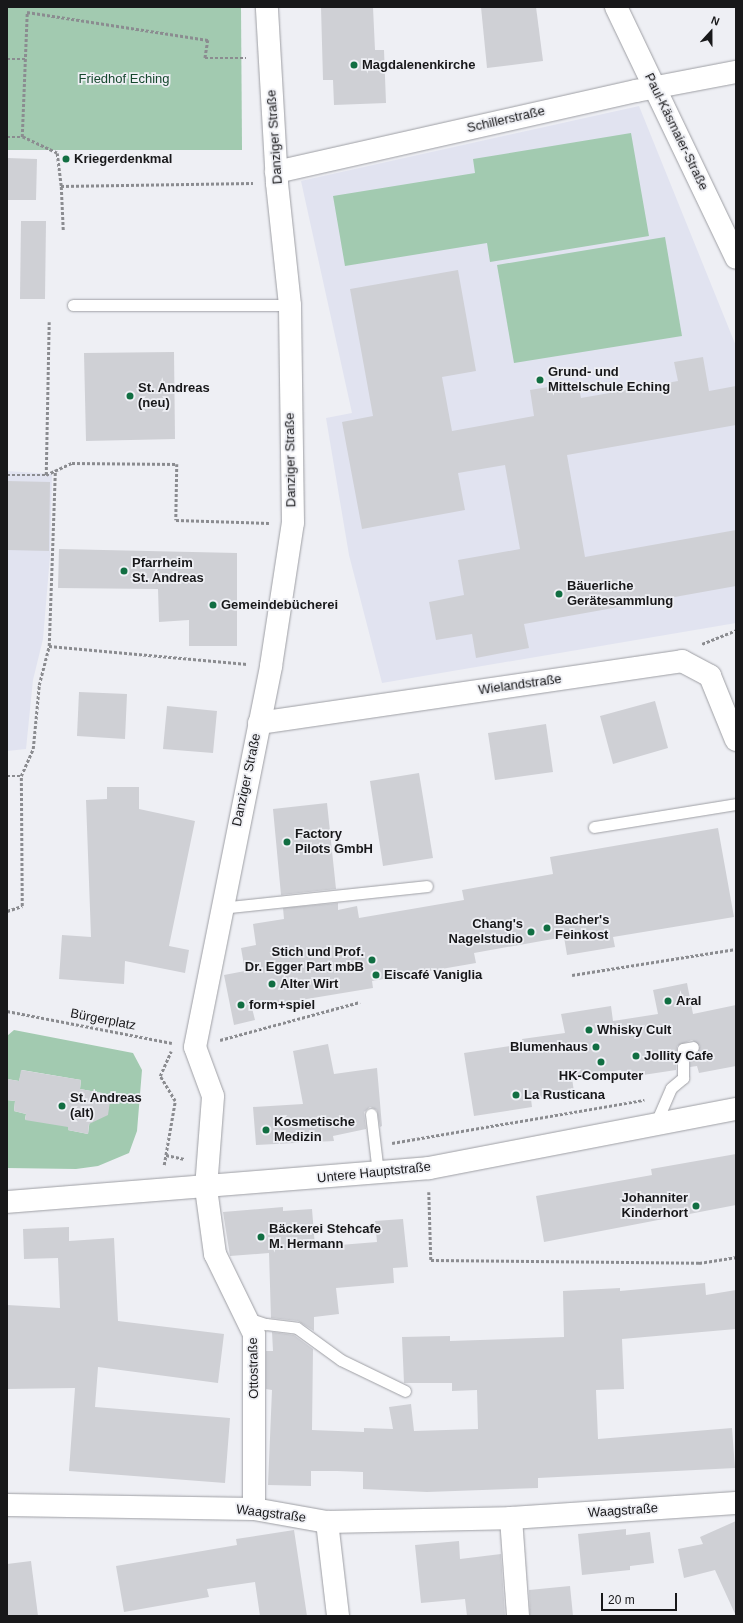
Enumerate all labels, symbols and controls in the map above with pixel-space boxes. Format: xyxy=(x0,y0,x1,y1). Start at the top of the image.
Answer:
north arrow xyxy=(691,12,731,52)
text: N xyxy=(709,14,721,28)
place label: Magdalenenkirche xyxy=(362,57,475,73)
marker: Magdalenenkirche xyxy=(349,60,359,70)
park label: Friedhof Eching xyxy=(78,71,170,87)
street label: Paul-Käsmaier-Straße xyxy=(641,71,711,193)
street label: Danziger Straße xyxy=(264,89,286,185)
street label: Schillerstraße xyxy=(466,103,546,137)
place label: Kriegerdenkmal xyxy=(74,151,172,167)
marker: Kriegerdenkmal xyxy=(61,154,71,164)
place label: Grund- und Mittelschule Eching xyxy=(548,365,670,396)
marker: Grund- und Mittelschule Eching xyxy=(535,375,545,385)
place label: St. Andreas (neu) xyxy=(138,381,210,412)
marker: St. Andreas (neu) xyxy=(125,391,135,401)
street label: Danziger Straße xyxy=(282,413,300,507)
place label: Pfarrheim St. Andreas xyxy=(132,556,204,587)
marker: Pfarrheim St. Andreas xyxy=(119,566,129,576)
place label: Bäuerliche Gerätesammlung xyxy=(567,579,673,610)
marker: Bäuerliche Gerätesammlung xyxy=(554,589,564,599)
place label: Gemeindebücherei xyxy=(221,597,338,613)
marker: Gemeindebücherei xyxy=(208,600,218,610)
street label: Wielandstraße xyxy=(477,671,563,699)
street label: Danziger Straße xyxy=(230,732,264,828)
place label: Factory Pilots GmbH xyxy=(295,827,373,858)
marker: Factory Pilots GmbH xyxy=(282,837,292,847)
place label: Bacher's Feinkost xyxy=(555,913,609,944)
place label: Chang's Nagelstudio xyxy=(449,917,523,948)
marker: Bacher's Feinkost xyxy=(542,923,552,933)
marker: Chang's Nagelstudio xyxy=(526,927,536,937)
place label: Stich und Prof. Dr. Egger Part mbB xyxy=(245,945,364,976)
marker: Stich und Prof. Dr. Egger Part mbB xyxy=(367,955,377,965)
place label: Eiscafé Vaniglia xyxy=(384,967,482,983)
marker: Eiscafé Vaniglia xyxy=(371,970,381,980)
place label: Alter Wirt xyxy=(280,976,338,992)
marker: Alter Wirt xyxy=(267,979,277,989)
place label: Aral xyxy=(676,993,701,1009)
marker: Aral xyxy=(663,996,673,1006)
place label: form+spiel xyxy=(249,997,315,1013)
marker: form+spiel xyxy=(236,1000,246,1010)
street label: Bürgerplatz xyxy=(69,1006,137,1034)
place label: Whisky Cult xyxy=(597,1022,671,1038)
marker: Whisky Cult xyxy=(584,1025,594,1035)
place label: Blumenhaus xyxy=(510,1039,588,1055)
marker: Blumenhaus xyxy=(591,1042,601,1052)
place label: Jollity Cafe xyxy=(644,1048,713,1064)
marker: Jollity Cafe xyxy=(631,1051,641,1061)
marker: HK-Computer xyxy=(596,1057,606,1067)
place label: HK-Computer xyxy=(559,1068,643,1084)
place label: La Rusticana xyxy=(524,1087,605,1103)
marker: La Rusticana xyxy=(511,1090,521,1100)
place label: St. Andreas (alt) xyxy=(70,1091,142,1122)
marker: St. Andreas (alt) xyxy=(57,1101,67,1111)
place label: Kosmetische Medizin xyxy=(274,1115,355,1146)
marker: Kosmetische Medizin xyxy=(261,1125,271,1135)
street label: Untere Hauptstraße xyxy=(316,1159,432,1187)
place label: Johanniter Kinderhort xyxy=(622,1191,688,1222)
marker: Johanniter Kinderhort xyxy=(691,1201,701,1211)
place label: Bäckerei Stehcafe M. Hermann xyxy=(269,1222,381,1253)
marker: Bäckerei Stehcafe M. Hermann xyxy=(256,1232,266,1242)
street label: Ottostraße xyxy=(246,1337,262,1399)
street label: Waagstraße xyxy=(587,1501,659,1521)
street label: Waagstraße xyxy=(235,1502,307,1526)
scale bar xyxy=(603,1585,679,1611)
text: 20 m xyxy=(608,1593,635,1607)

